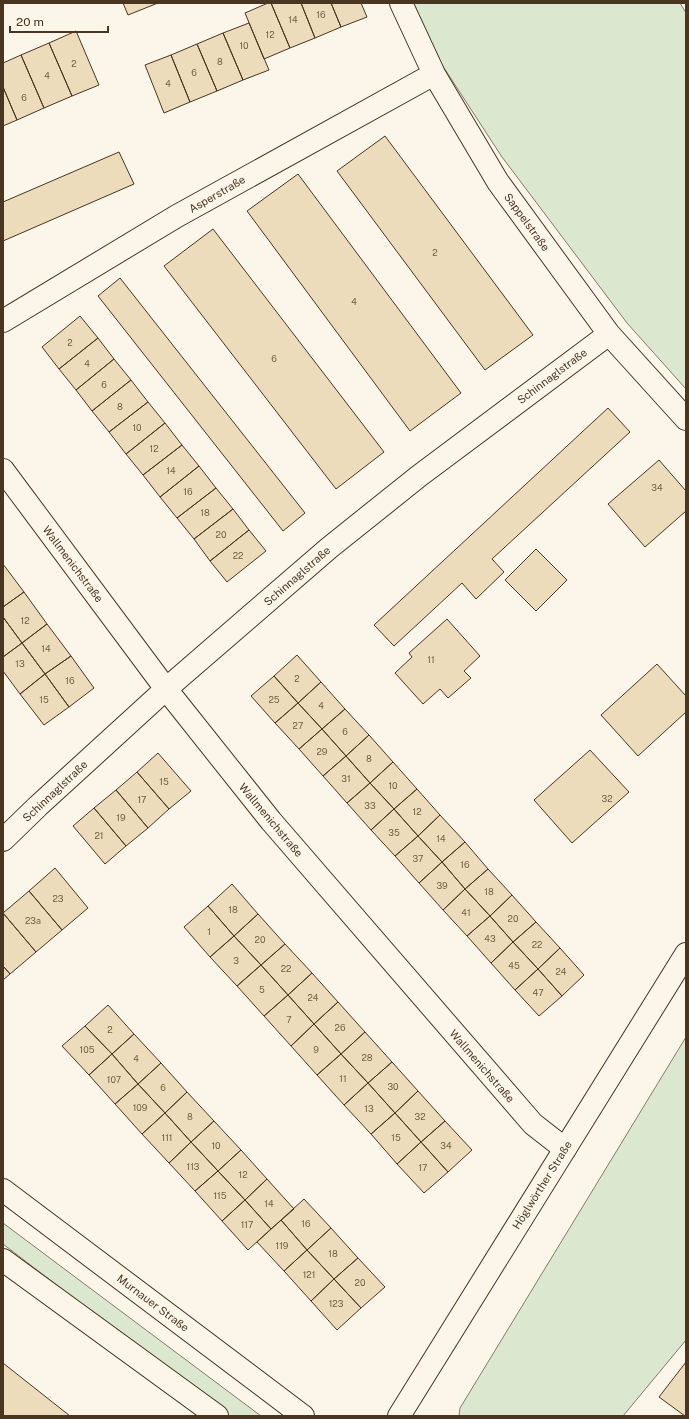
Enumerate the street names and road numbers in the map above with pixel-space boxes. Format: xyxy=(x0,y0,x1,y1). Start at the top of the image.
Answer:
street label: Asperstraße xyxy=(187,173,247,215)
street label: Sappelstraße xyxy=(502,191,552,253)
street label: Schinnaglstraße xyxy=(515,346,589,406)
street label: Wallmenichstraße xyxy=(40,524,106,604)
street label: Schinnaglstraße xyxy=(261,544,333,608)
street label: Schinnaglstraße xyxy=(20,758,90,824)
street label: Wallmenichstraße xyxy=(237,781,305,859)
street label: Wallmenichstraße xyxy=(447,1027,517,1105)
street label: Höglwörther Straße xyxy=(510,1139,574,1231)
street label: Murnauer Straße xyxy=(115,1272,191,1334)

